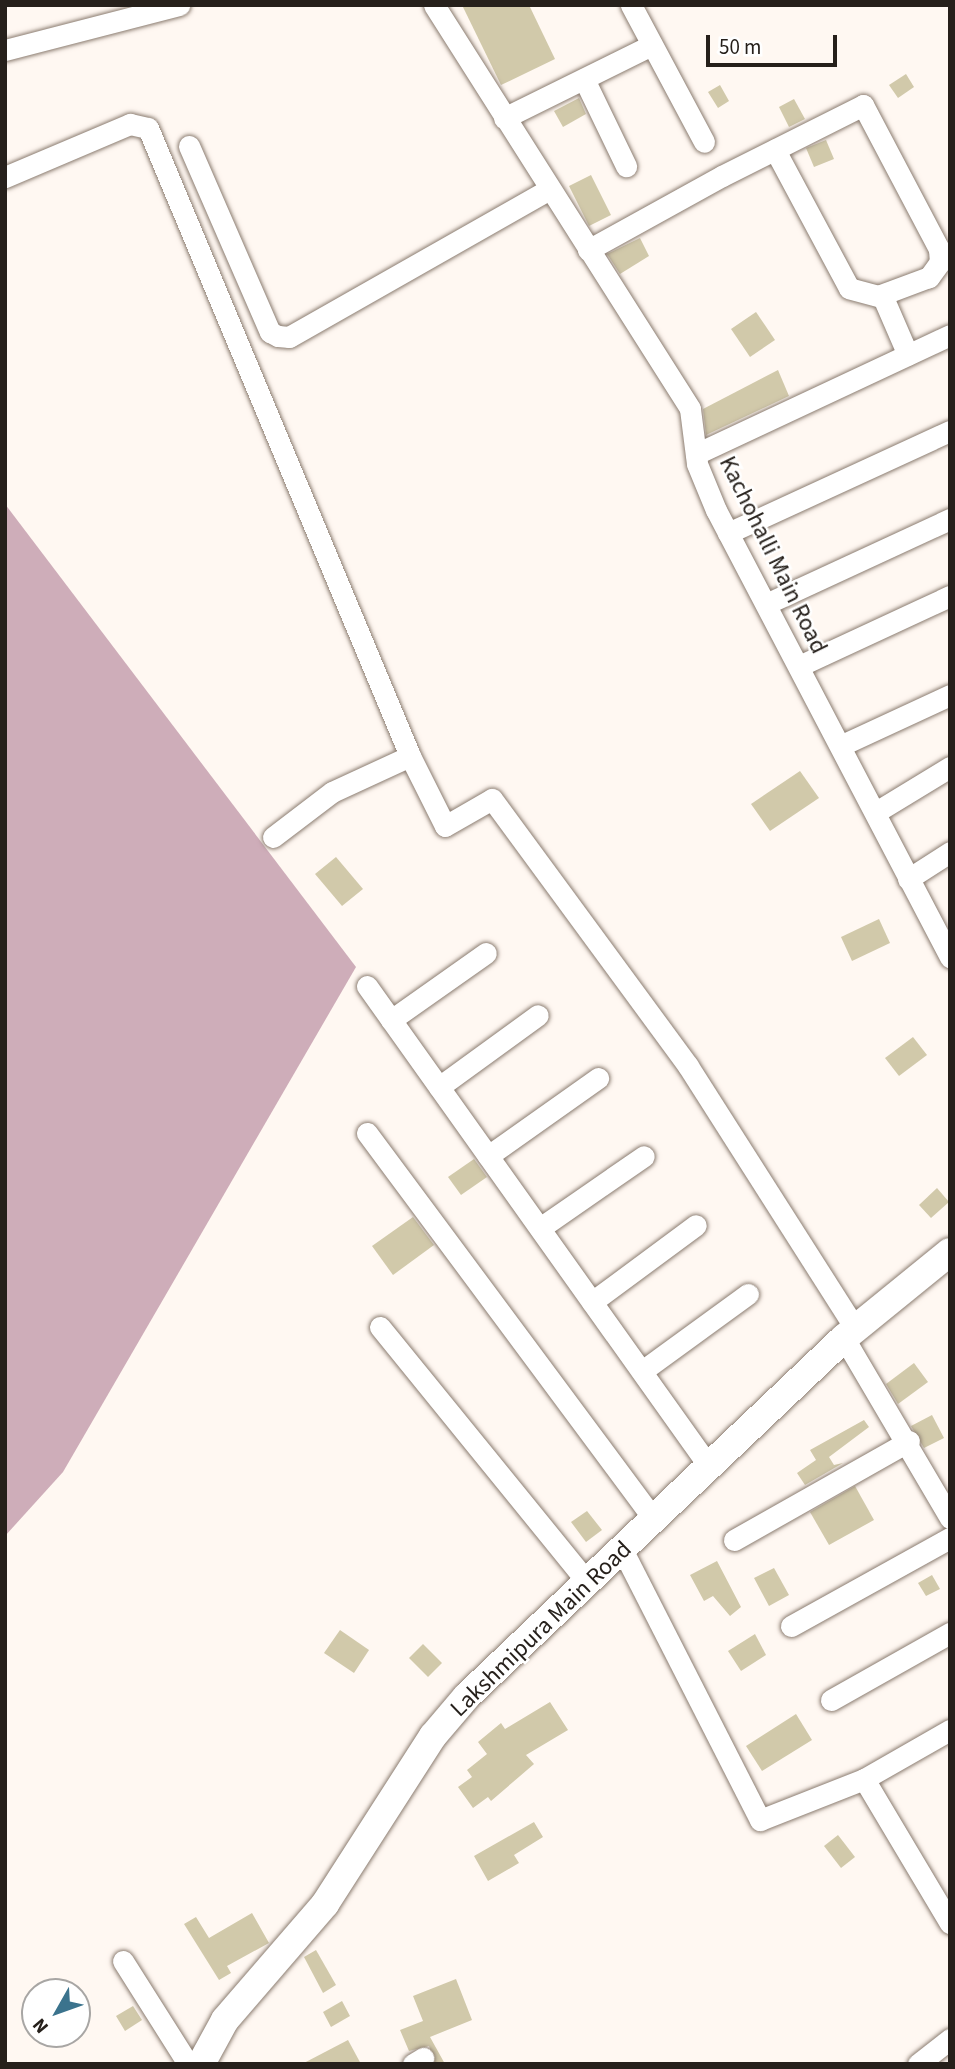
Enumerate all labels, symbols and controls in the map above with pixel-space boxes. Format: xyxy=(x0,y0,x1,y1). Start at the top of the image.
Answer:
scale bar xyxy=(710,21,841,65)
text: 50 m xyxy=(719,32,761,62)
street label: Kachohalli Main Road xyxy=(713,452,833,658)
street label: Lakshmipura Main Road xyxy=(445,1535,637,1723)
north arrow xyxy=(21,1978,91,2048)
text: N xyxy=(27,2012,55,2039)

